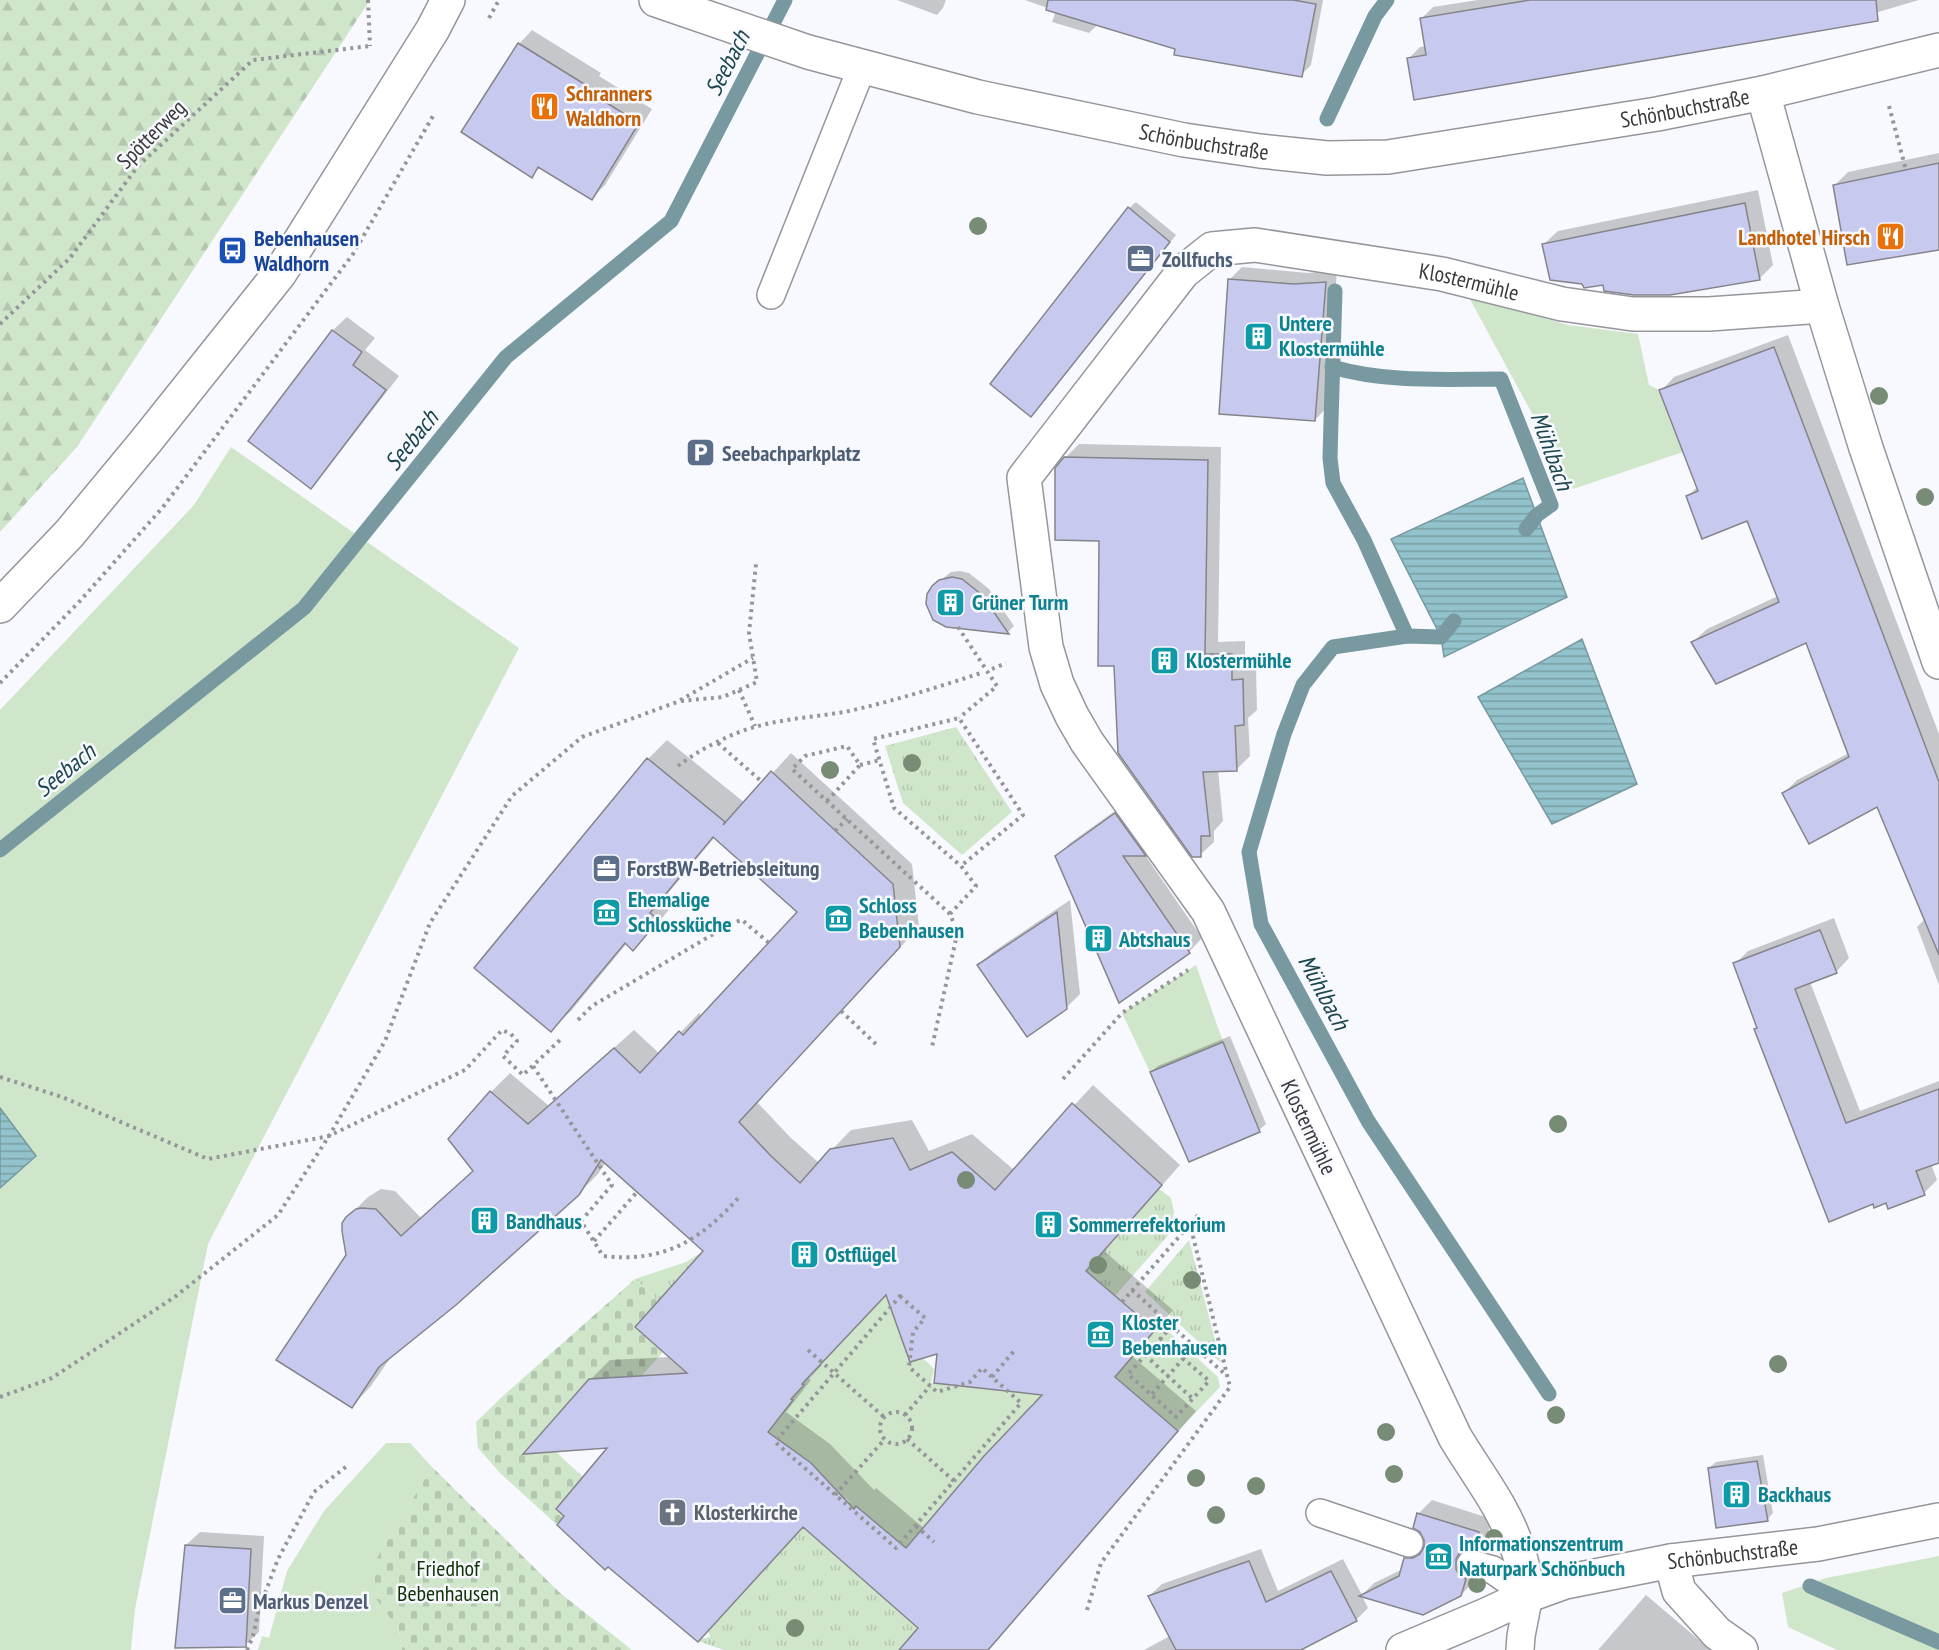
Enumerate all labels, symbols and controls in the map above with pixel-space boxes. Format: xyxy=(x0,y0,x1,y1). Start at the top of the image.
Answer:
water label: Seebach xyxy=(698,24,757,101)
place label: Schranners Waldhorn xyxy=(565,79,652,132)
street label: Schönbuchstraße xyxy=(1618,82,1752,134)
restaurant icon: Schranners Waldhorn xyxy=(529,90,561,122)
street label: Spötterweg xyxy=(110,93,192,175)
street label: Schönbuchstraße xyxy=(1137,117,1270,166)
restaurant icon: Landhotel Hirsch xyxy=(1875,221,1907,253)
place label: Landhotel Hirsch xyxy=(1738,223,1870,251)
place label: Bebenhausen Waldhorn xyxy=(253,224,359,277)
bus stop icon: Bebenhausen Waldhorn xyxy=(217,235,249,267)
office icon: Zollfuchs xyxy=(1125,243,1157,275)
place label: Zollfuchs xyxy=(1162,245,1233,273)
street label: Klostermühle xyxy=(1417,257,1522,307)
place label: Untere Klostermühle xyxy=(1279,309,1385,362)
building icon: Untere Klostermühle xyxy=(1242,320,1274,352)
water label: Seebach xyxy=(377,402,446,477)
water label: Mühlbach xyxy=(1524,408,1581,496)
parking icon: Seebachparkplatz xyxy=(685,437,717,469)
place label: Seebachparkplatz xyxy=(722,439,860,467)
building icon: Grüner Turm xyxy=(935,586,967,618)
place label: Grüner Turm xyxy=(972,588,1068,616)
building icon: Klostermühle xyxy=(1149,644,1181,676)
place label: Klostermühle xyxy=(1186,646,1292,674)
water label: Seebach xyxy=(28,735,103,804)
office icon: ForstBW-Betriebsleitung xyxy=(590,852,622,884)
place label: ForstBW-Betriebsleitung xyxy=(627,854,820,882)
place label: Ehemalige Schlossküche xyxy=(628,885,732,938)
place label: Schloss Bebenhausen xyxy=(859,891,964,944)
museum icon: Ehemalige Schlossküche xyxy=(591,896,623,928)
museum icon: Schloss Bebenhausen xyxy=(822,902,854,934)
building icon: Abtshaus xyxy=(1082,923,1114,955)
place label: Abtshaus xyxy=(1118,925,1191,953)
water label: Mühlbach xyxy=(1291,949,1357,1036)
street label: Klostermühle xyxy=(1275,1075,1343,1179)
building icon: Bandhaus xyxy=(469,1205,501,1237)
place label: Bandhaus xyxy=(506,1207,582,1235)
building icon: Sommerrefektorium xyxy=(1032,1208,1064,1240)
place label: Sommerrefektorium xyxy=(1069,1210,1226,1238)
building icon: Ostflügel xyxy=(788,1238,820,1270)
place label: Ostflügel xyxy=(825,1240,897,1268)
place label: Kloster Bebenhausen xyxy=(1122,1308,1227,1361)
museum icon: Kloster Bebenhausen xyxy=(1085,1319,1117,1351)
building icon: Backhaus xyxy=(1721,1478,1753,1510)
place label: Backhaus xyxy=(1758,1480,1831,1508)
church icon: Klosterkirche xyxy=(657,1496,689,1528)
place label: Klosterkirche xyxy=(694,1498,798,1526)
place label: Informationszentrum Naturpark Schönbuch xyxy=(1459,1529,1625,1582)
street label: Schönbuchstraße xyxy=(1666,1532,1799,1575)
museum icon: Informationszentrum Naturpark Schönbuch xyxy=(1422,1540,1454,1572)
park label: Friedhof Bebenhausen xyxy=(397,1554,499,1607)
office icon: Markus Denzel xyxy=(216,1585,248,1617)
place label: Markus Denzel xyxy=(253,1587,369,1615)

